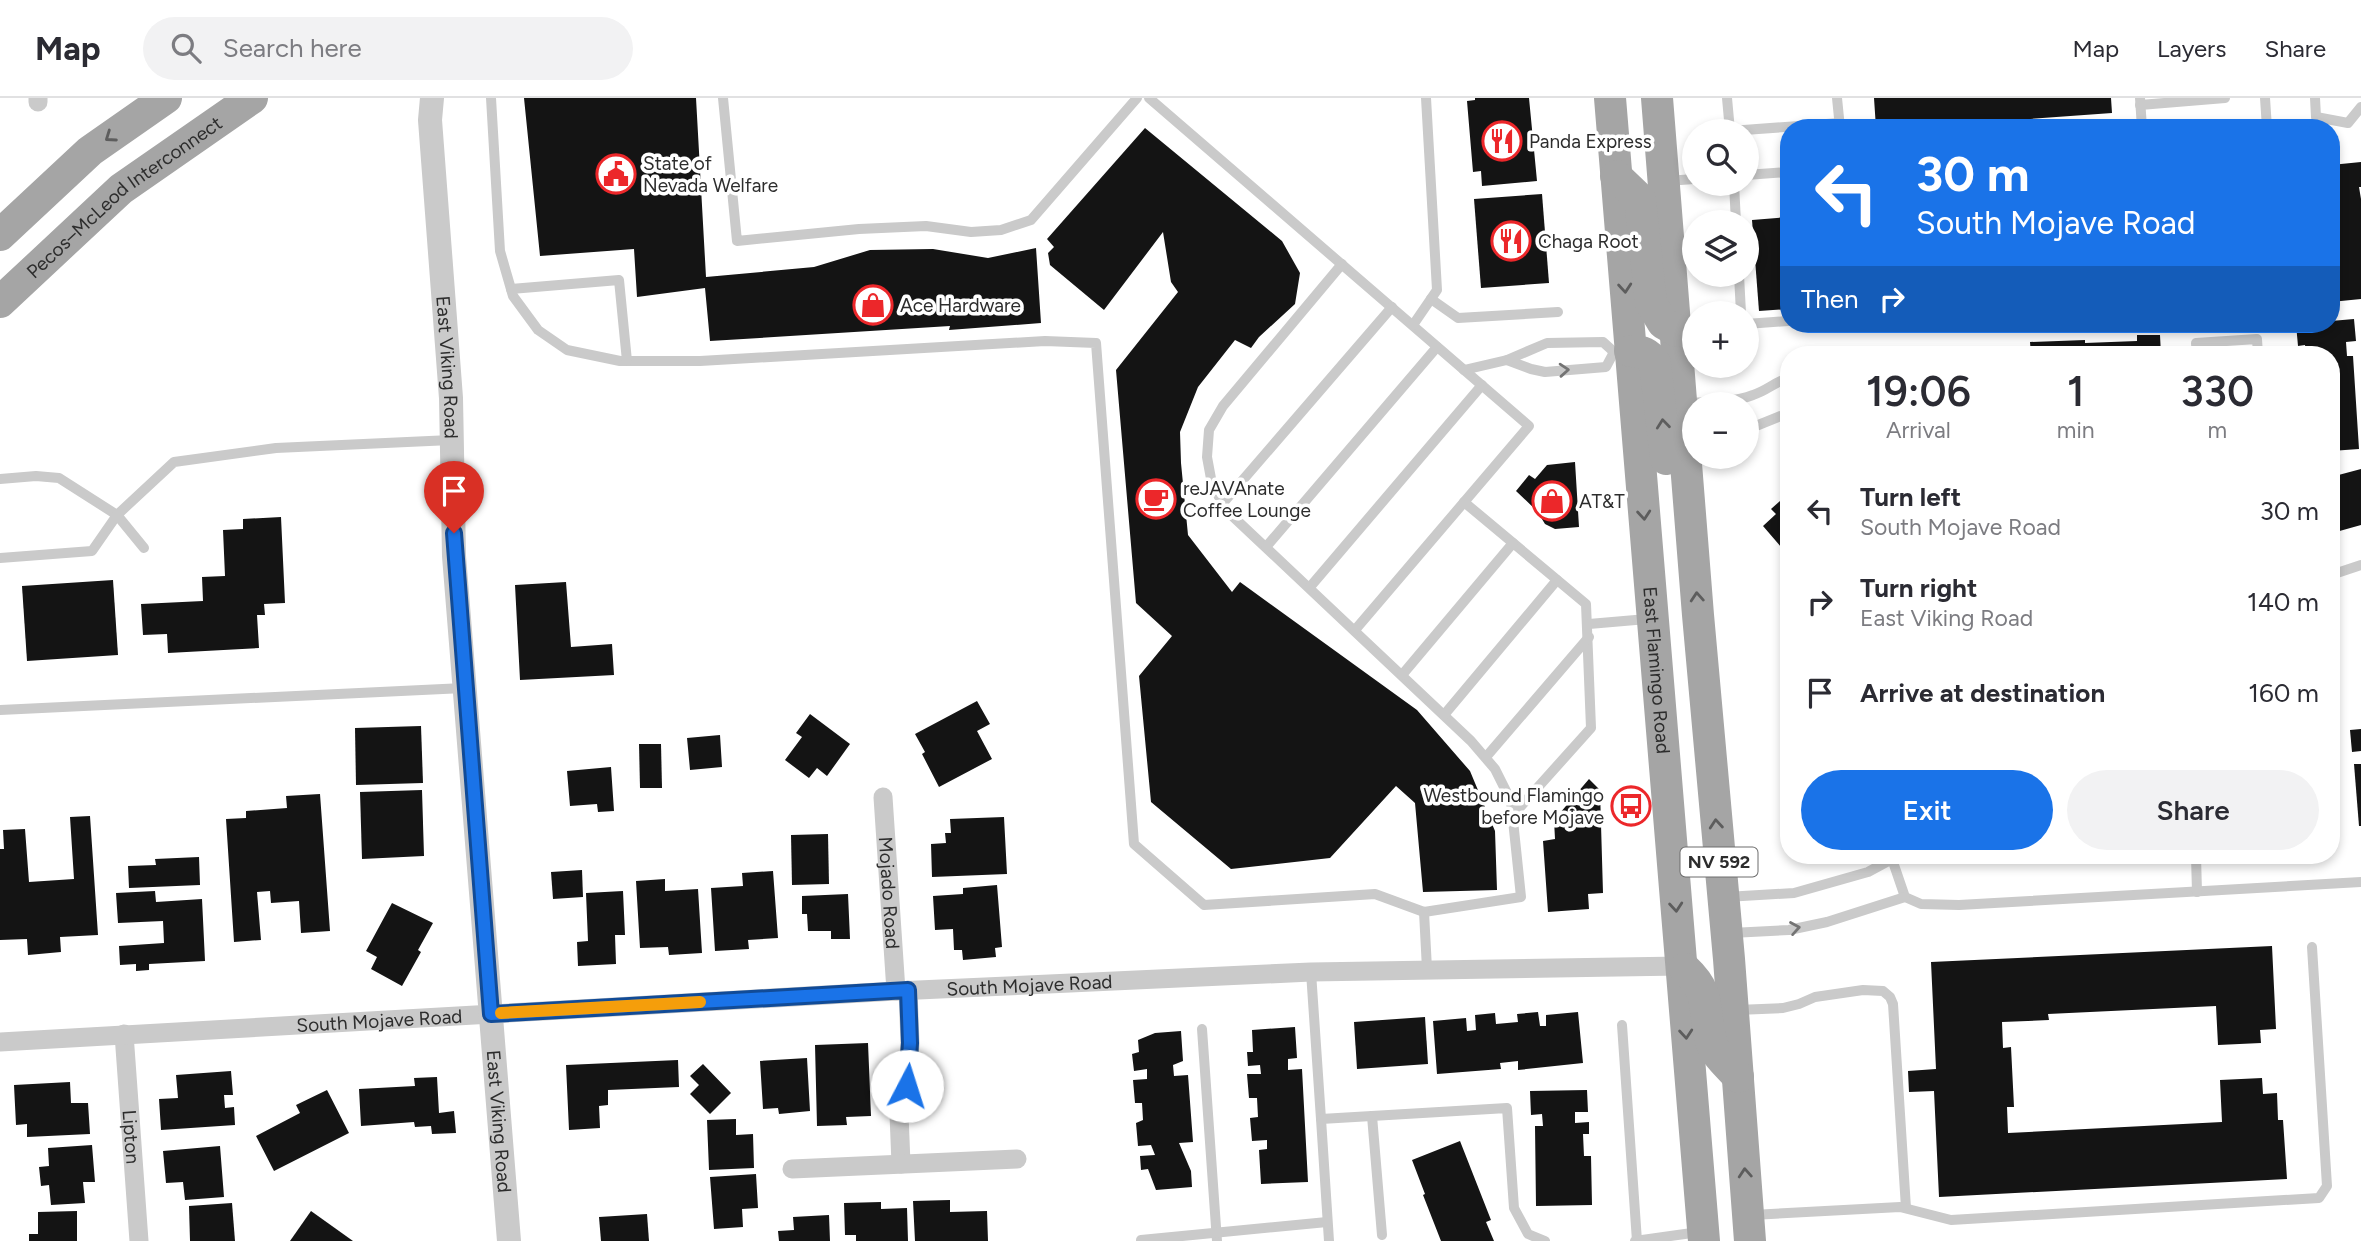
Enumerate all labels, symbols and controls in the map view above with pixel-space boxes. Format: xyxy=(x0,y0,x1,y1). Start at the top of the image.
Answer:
search box xyxy=(143,17,633,80)
text: Map xyxy=(35,29,101,68)
icon: search xyxy=(167,29,205,67)
text: Search here xyxy=(223,32,362,64)
text: Map xyxy=(2072,34,2119,63)
text: Layers xyxy=(2157,34,2226,63)
text: Share xyxy=(2264,34,2326,63)
street label: Pecos–McLeod Interconnect xyxy=(22,111,226,283)
map controls xyxy=(1682,119,1759,469)
button: search xyxy=(1682,119,1759,196)
restaurant icon: Panda Express xyxy=(1481,120,1523,162)
one-way arrow xyxy=(105,129,118,141)
place label: Panda Express xyxy=(1529,130,1652,153)
text: 30 m xyxy=(1916,144,2029,203)
icon: left xyxy=(1801,147,1892,238)
place label: State of Nevada Welfare xyxy=(643,152,778,197)
public building icon: State of Nevada Welfare xyxy=(595,153,637,195)
text: South Mojave Road xyxy=(1916,204,2196,242)
button: layers xyxy=(1682,210,1759,287)
restaurant icon: Chaga Root xyxy=(1490,220,1532,262)
place label: Chaga Root xyxy=(1538,230,1639,253)
icon: right xyxy=(1873,280,1911,318)
one-way arrow xyxy=(1617,283,1632,294)
text: Then xyxy=(1801,283,1859,315)
shop icon: Ace Hardware xyxy=(852,284,894,326)
place label: Ace Hardware xyxy=(900,294,1021,317)
street label: East Viking Road xyxy=(432,295,463,439)
button: + xyxy=(1682,301,1759,378)
one-way arrow xyxy=(1559,363,1570,378)
text: 19:06 xyxy=(1866,366,1971,417)
text: 1 xyxy=(2067,366,2084,417)
text: 330 xyxy=(2181,366,2254,417)
button: − xyxy=(1682,392,1759,469)
text: Arrival xyxy=(1886,416,1951,444)
text: min xyxy=(2057,416,2095,444)
text: m xyxy=(2207,416,2227,444)
one-way arrow xyxy=(1655,418,1670,430)
pin xyxy=(424,461,484,533)
icon: arrive xyxy=(435,472,473,510)
place label: reJAVAnate Coffee Lounge xyxy=(1183,477,1311,522)
cafe icon: reJAVAnate Coffee Lounge xyxy=(1135,478,1177,520)
shop icon: AT&T xyxy=(1531,480,1573,522)
text: Turn left xyxy=(1860,481,1961,513)
place label: AT&T xyxy=(1579,490,1625,513)
icon: left xyxy=(1801,492,1839,530)
text: 30 m xyxy=(2260,495,2319,527)
one-way arrow xyxy=(1636,510,1651,521)
text: South Mojave Road xyxy=(1860,513,2061,541)
text: Turn right xyxy=(1860,572,1977,604)
icon: right xyxy=(1801,583,1839,621)
street label: East Flamingo Road xyxy=(1639,586,1675,755)
text: 140 m xyxy=(2247,586,2319,618)
one-way arrow xyxy=(1690,592,1705,603)
text: East Viking Road xyxy=(1860,604,2033,632)
icon: arrive xyxy=(1801,674,1839,712)
text: Arrive at destination xyxy=(1860,677,2105,709)
text: 160 m xyxy=(2248,677,2319,709)
button: Exit xyxy=(1801,770,2053,850)
button: Share xyxy=(2067,770,2319,850)
place label: Westbound Flamingo before Mojave xyxy=(1423,784,1604,829)
bus stop icon: Westbound Flamingo before Mojave xyxy=(1610,785,1652,827)
one-way arrow xyxy=(1709,818,1724,829)
street label: Mojado Road xyxy=(874,836,905,950)
road number: NV 592 xyxy=(1680,848,1758,876)
one-way arrow xyxy=(1668,901,1683,912)
one-way arrow xyxy=(1789,921,1800,936)
street label: South Mojave Road xyxy=(946,970,1113,1000)
street label: South Mojave Road xyxy=(296,1004,463,1037)
one-way arrow xyxy=(1678,1028,1693,1039)
street label: East Viking Road xyxy=(482,1049,517,1194)
position arrow xyxy=(870,1049,944,1123)
street label: Lipton xyxy=(118,1109,145,1165)
one-way arrow xyxy=(1738,1167,1753,1178)

